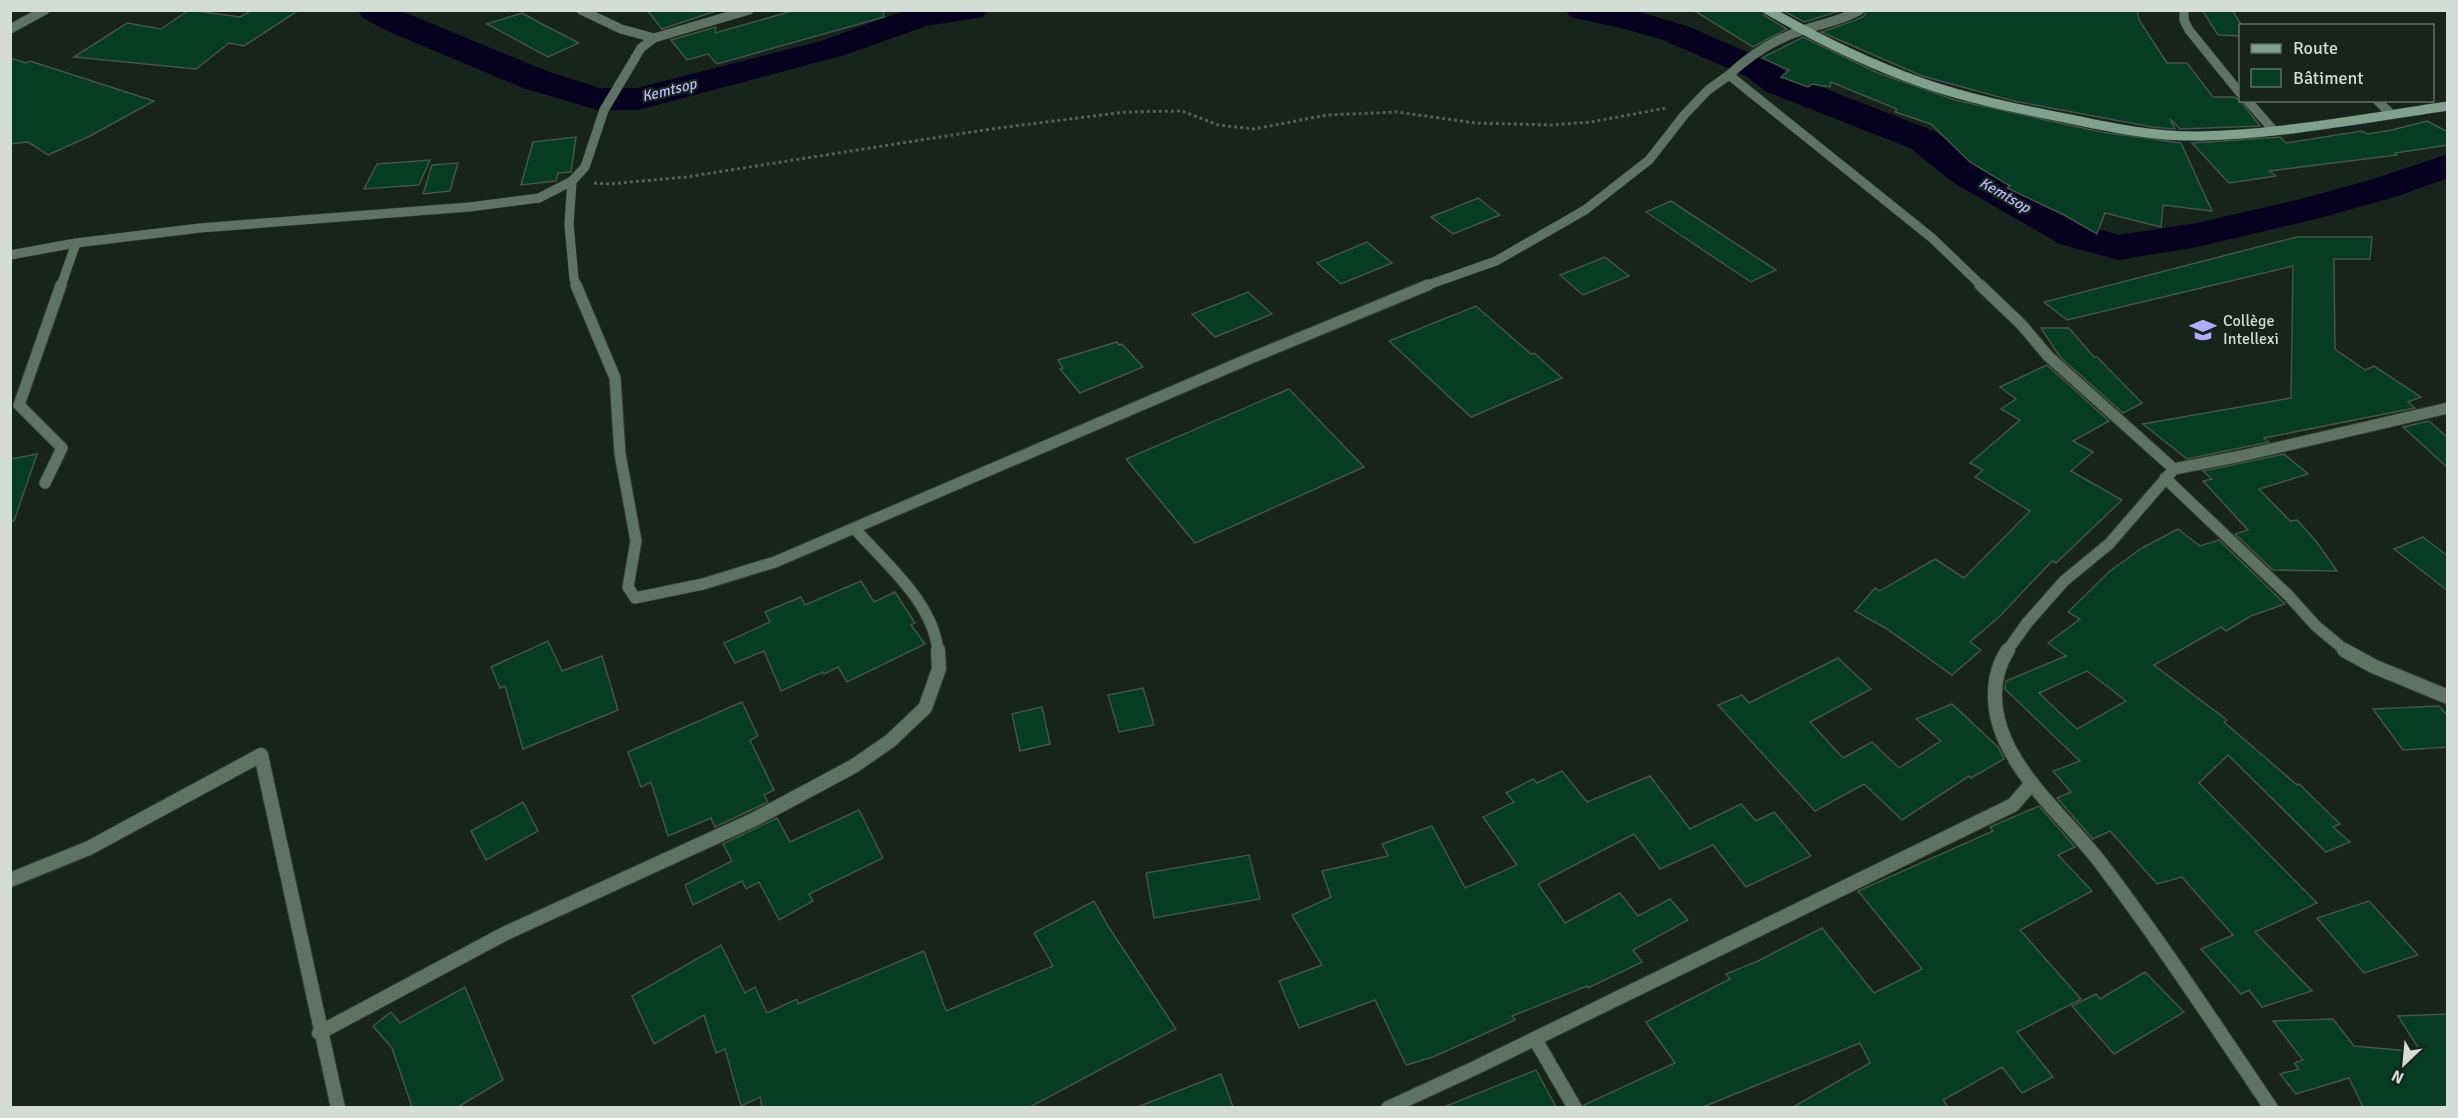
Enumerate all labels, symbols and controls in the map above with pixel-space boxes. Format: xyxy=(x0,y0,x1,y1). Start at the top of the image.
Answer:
legend xyxy=(2239,24,2434,102)
text: Route xyxy=(2293,37,2338,59)
text: Bâtiment xyxy=(2293,67,2364,89)
water label: Kemtsop xyxy=(640,74,699,105)
water label: Kemtsop xyxy=(1976,173,2035,217)
place label: Collège Intellexi xyxy=(2223,311,2279,349)
school or university icon: Collège Intellexi xyxy=(2188,315,2218,345)
north arrow xyxy=(2374,1034,2434,1094)
text: N xyxy=(2388,1065,2407,1088)

